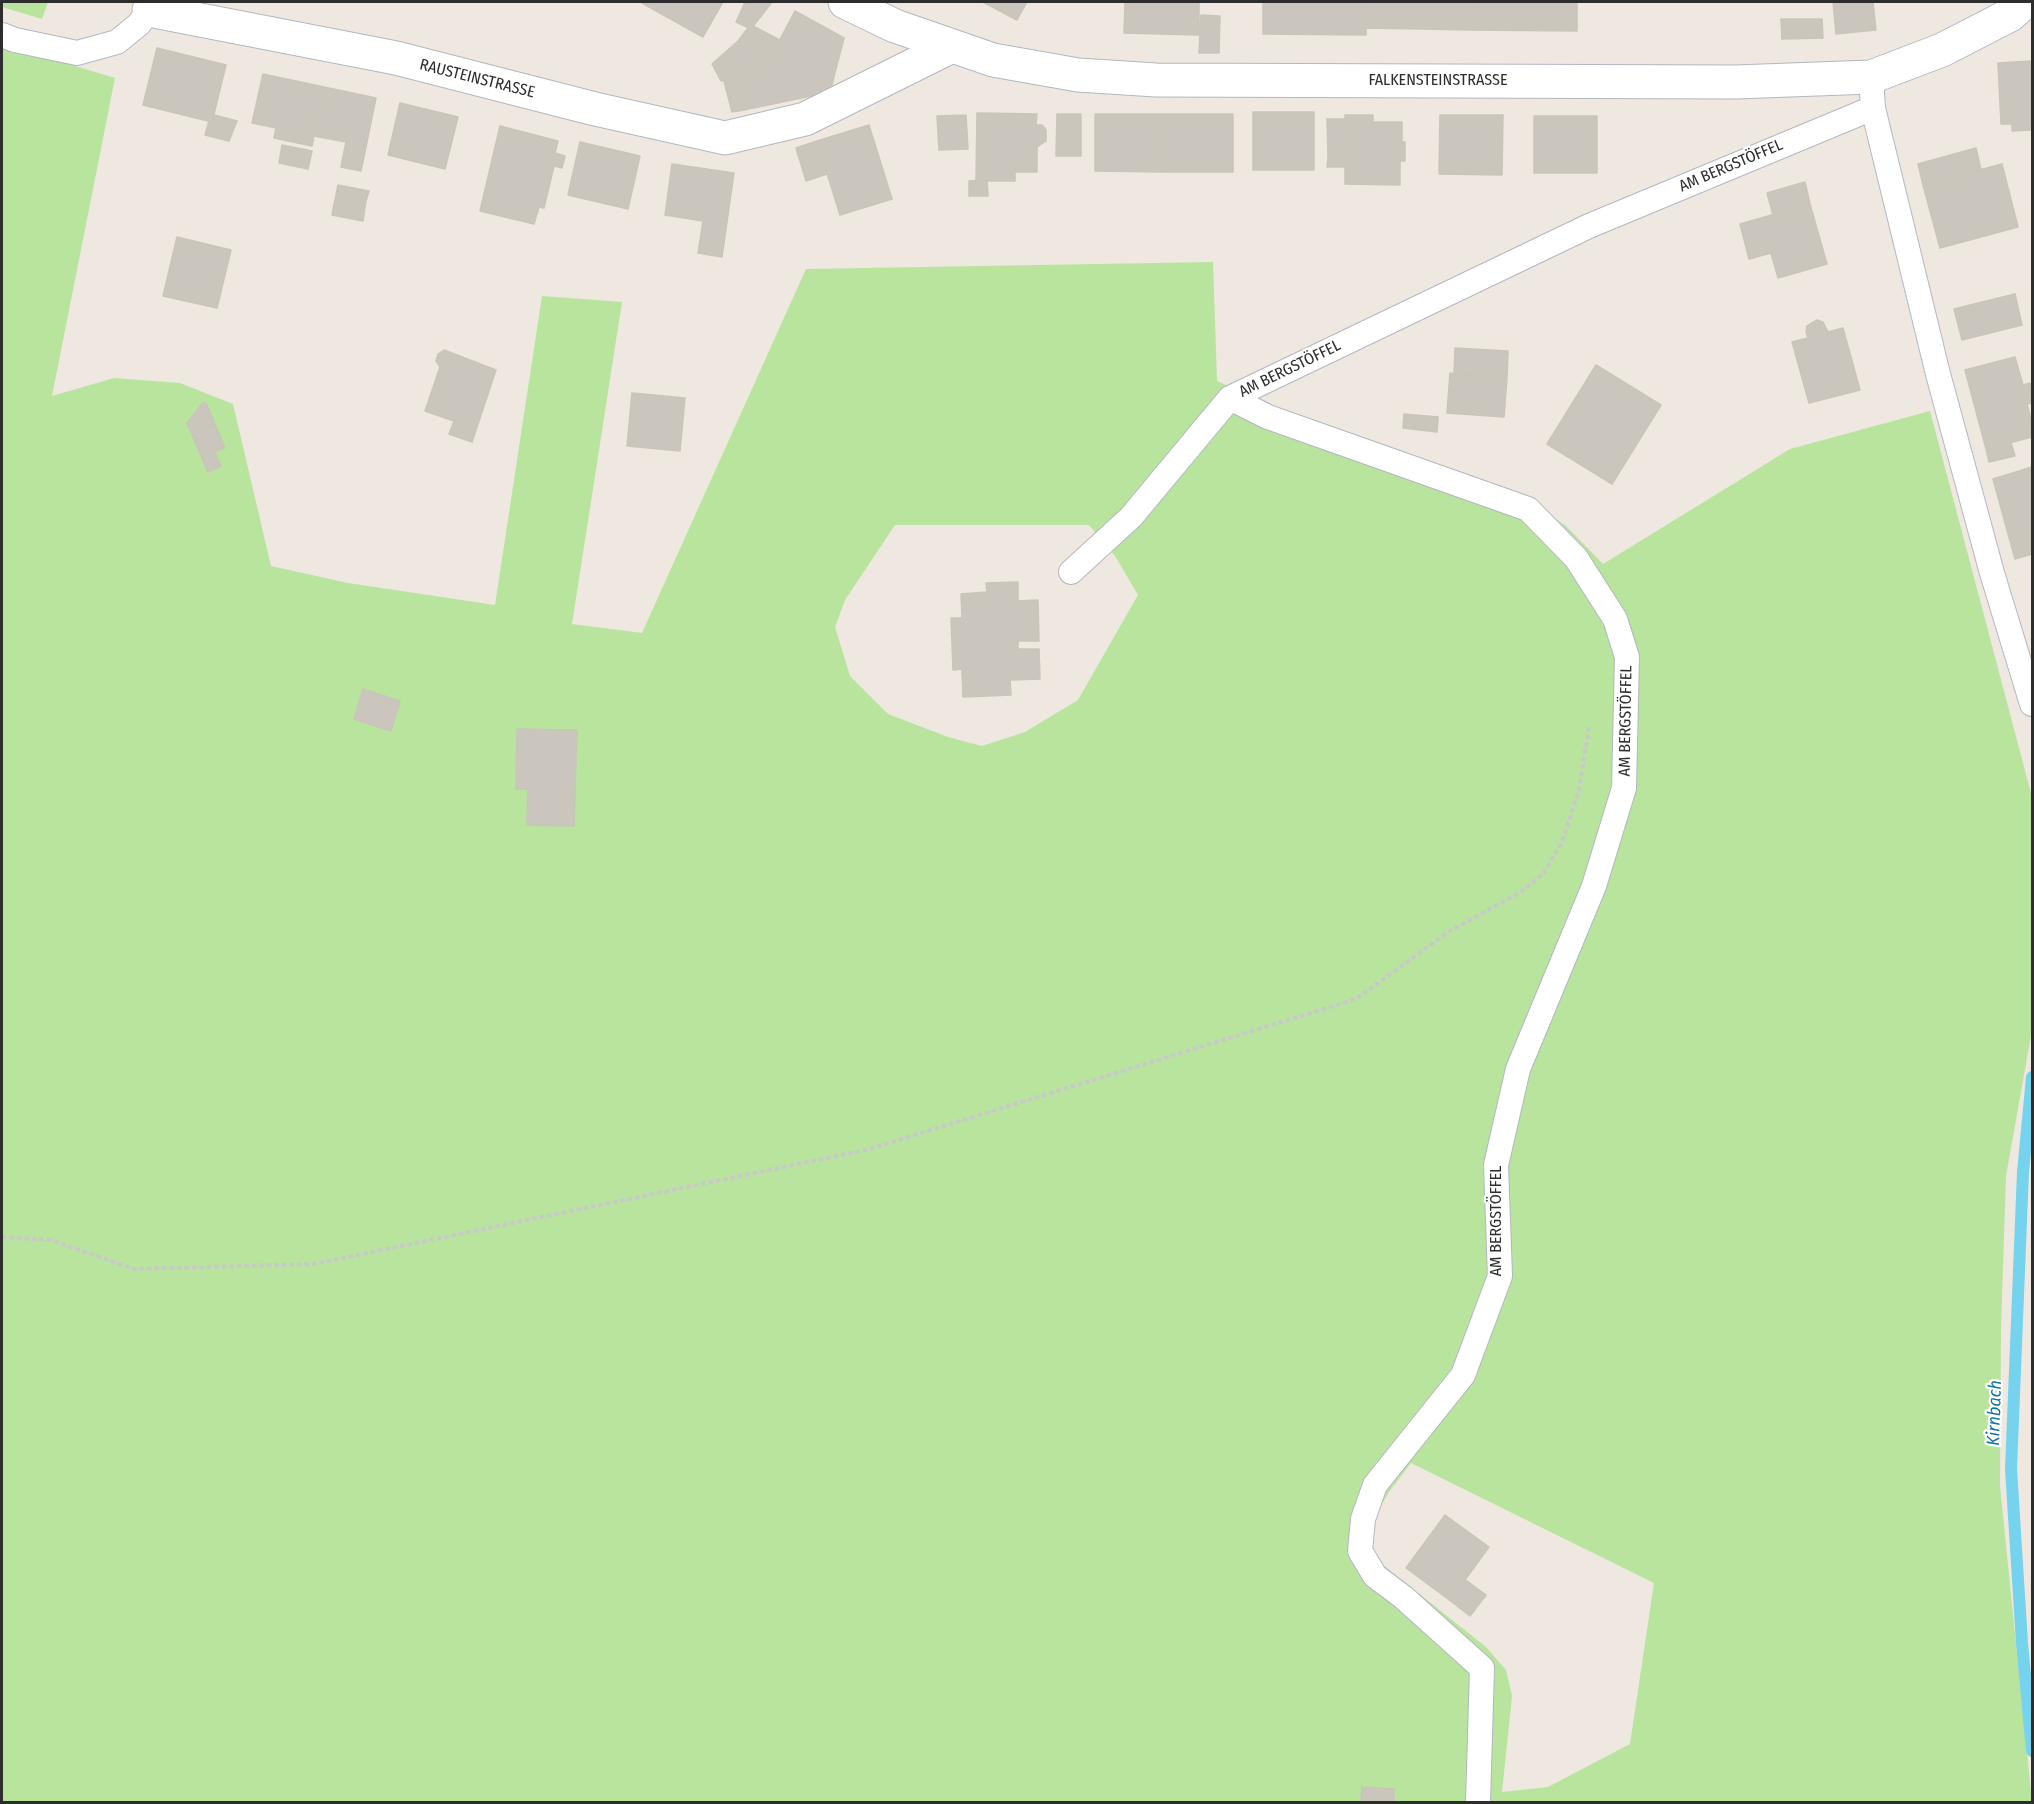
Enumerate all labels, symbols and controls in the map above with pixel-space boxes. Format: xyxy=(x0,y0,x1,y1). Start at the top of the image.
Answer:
street label: RAUSTEINSTRASSE xyxy=(417,55,537,103)
street label: FALKENSTEINSTRASSE xyxy=(1368,71,1508,91)
street label: AM BERGSTÖFFEL xyxy=(1676,136,1786,196)
street label: AM BERGSTÖFFEL xyxy=(1236,336,1344,402)
street label: AM BERGSTÖFFEL xyxy=(1615,666,1637,776)
street label: AM BERGSTÖFFEL xyxy=(1487,1166,1507,1276)
water label: Kirnbach xyxy=(1983,1380,2007,1446)

